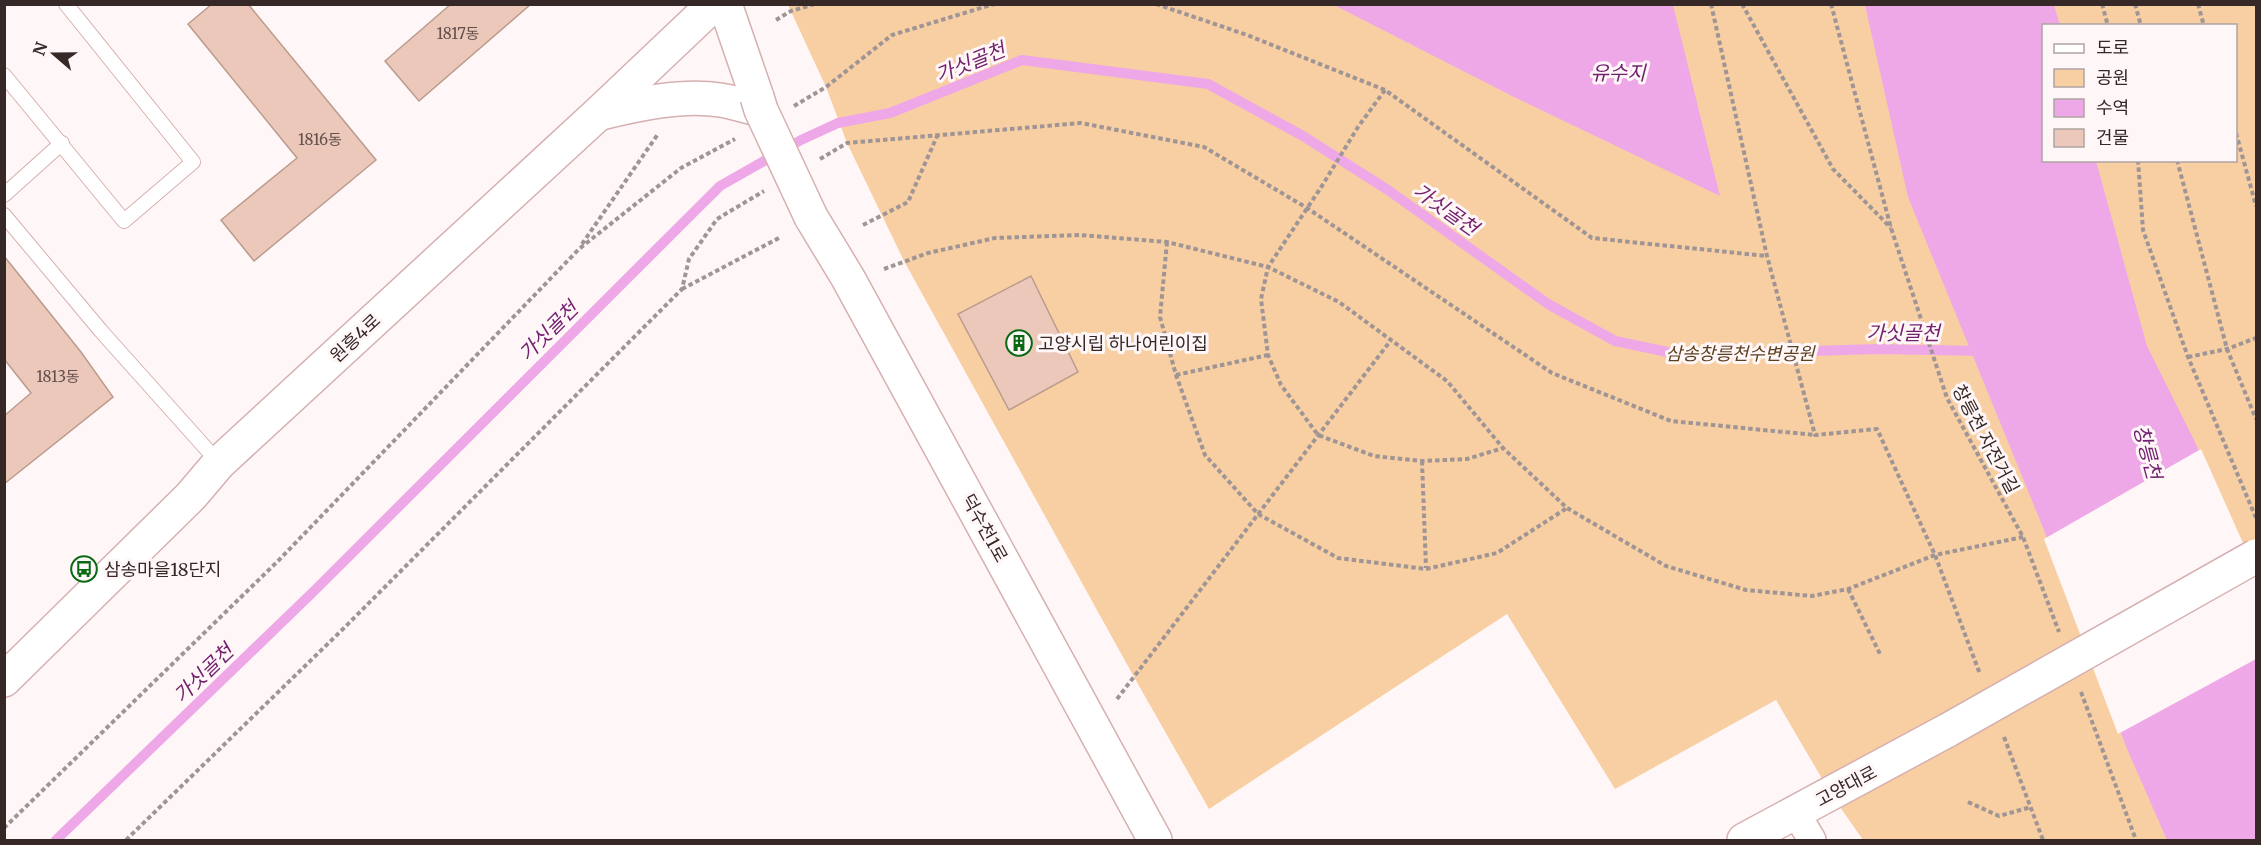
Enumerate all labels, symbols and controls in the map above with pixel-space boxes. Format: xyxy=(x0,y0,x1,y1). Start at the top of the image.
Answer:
north arrow xyxy=(24,24,84,84)
house number: 1817동 xyxy=(436,24,480,43)
legend xyxy=(2042,24,2237,162)
water label: 가싯골천 xyxy=(931,36,1011,87)
text: 도로 xyxy=(2096,36,2129,59)
text: N xyxy=(28,39,52,58)
water label: 유수지 xyxy=(1590,60,1647,85)
text: 공원 xyxy=(2096,66,2129,89)
text: 수역 xyxy=(2096,96,2129,119)
text: 건물 xyxy=(2096,126,2129,149)
house number: 1816동 xyxy=(298,130,342,149)
water label: 가싯골천 xyxy=(1409,178,1485,242)
water label: 가싯골천 xyxy=(513,294,585,366)
street label: 원흥4로 xyxy=(325,309,385,367)
water label: 가싯골천 xyxy=(1866,320,1942,345)
building icon: 고양시립 하나어린이집 xyxy=(1004,328,1034,358)
place label: 고양시립 하나어린이집 xyxy=(1038,332,1208,355)
park label: 삼송창릉천수변공원 xyxy=(1665,342,1816,365)
house number: 1813동 xyxy=(36,367,80,386)
street label: 창릉천 자전거길 xyxy=(1948,381,2024,497)
water label: 창릉천 xyxy=(2129,422,2168,484)
street label: 덕수천1로 xyxy=(957,490,1013,566)
bus stop icon: 삼송마을18단지 xyxy=(69,554,99,584)
place label: 삼송마을18단지 xyxy=(104,558,222,581)
water label: 가싯골천 xyxy=(168,637,240,708)
street label: 고양대로 xyxy=(1811,760,1881,812)

